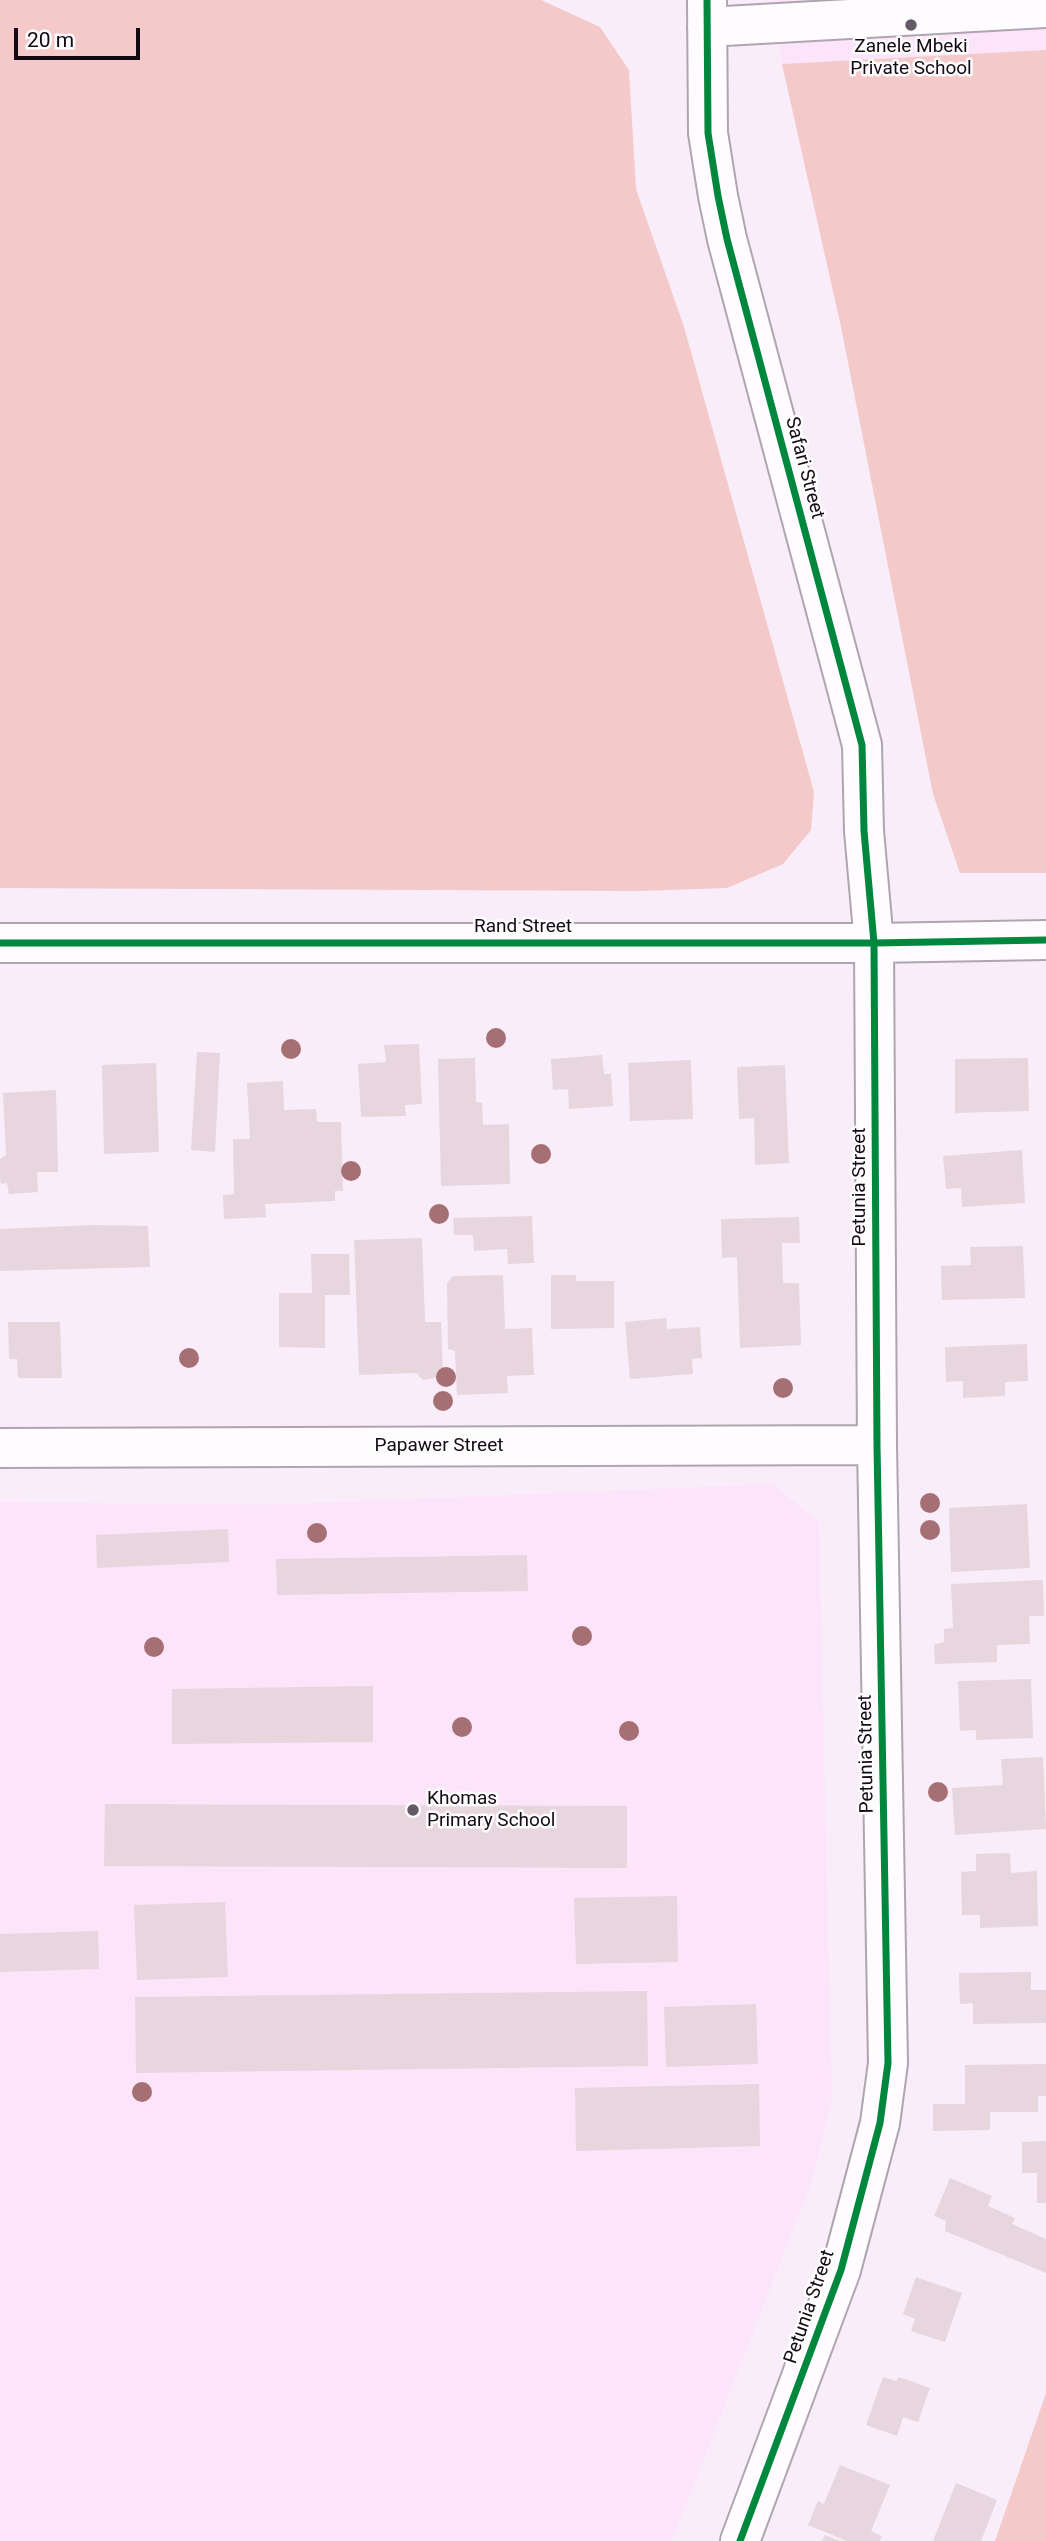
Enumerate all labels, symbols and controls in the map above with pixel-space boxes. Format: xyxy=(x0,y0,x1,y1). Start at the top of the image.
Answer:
scale bar xyxy=(18,14,144,58)
marker: Zanele Mbeki Private School xyxy=(903,17,919,33)
text: 20 m xyxy=(27,28,74,52)
place label: Zanele Mbeki Private School xyxy=(850,36,972,80)
street label: Safari Street xyxy=(779,415,829,521)
street label: Rand Street xyxy=(474,916,572,938)
street label: Petunia Street xyxy=(849,1128,871,1246)
street label: Papawer Street xyxy=(375,1435,503,1457)
street label: Petunia Street xyxy=(855,1694,879,1814)
place label: Khomas Primary School xyxy=(427,1788,555,1832)
marker: Khomas Primary School xyxy=(405,1802,421,1818)
street label: Petunia Street xyxy=(780,2247,840,2367)

